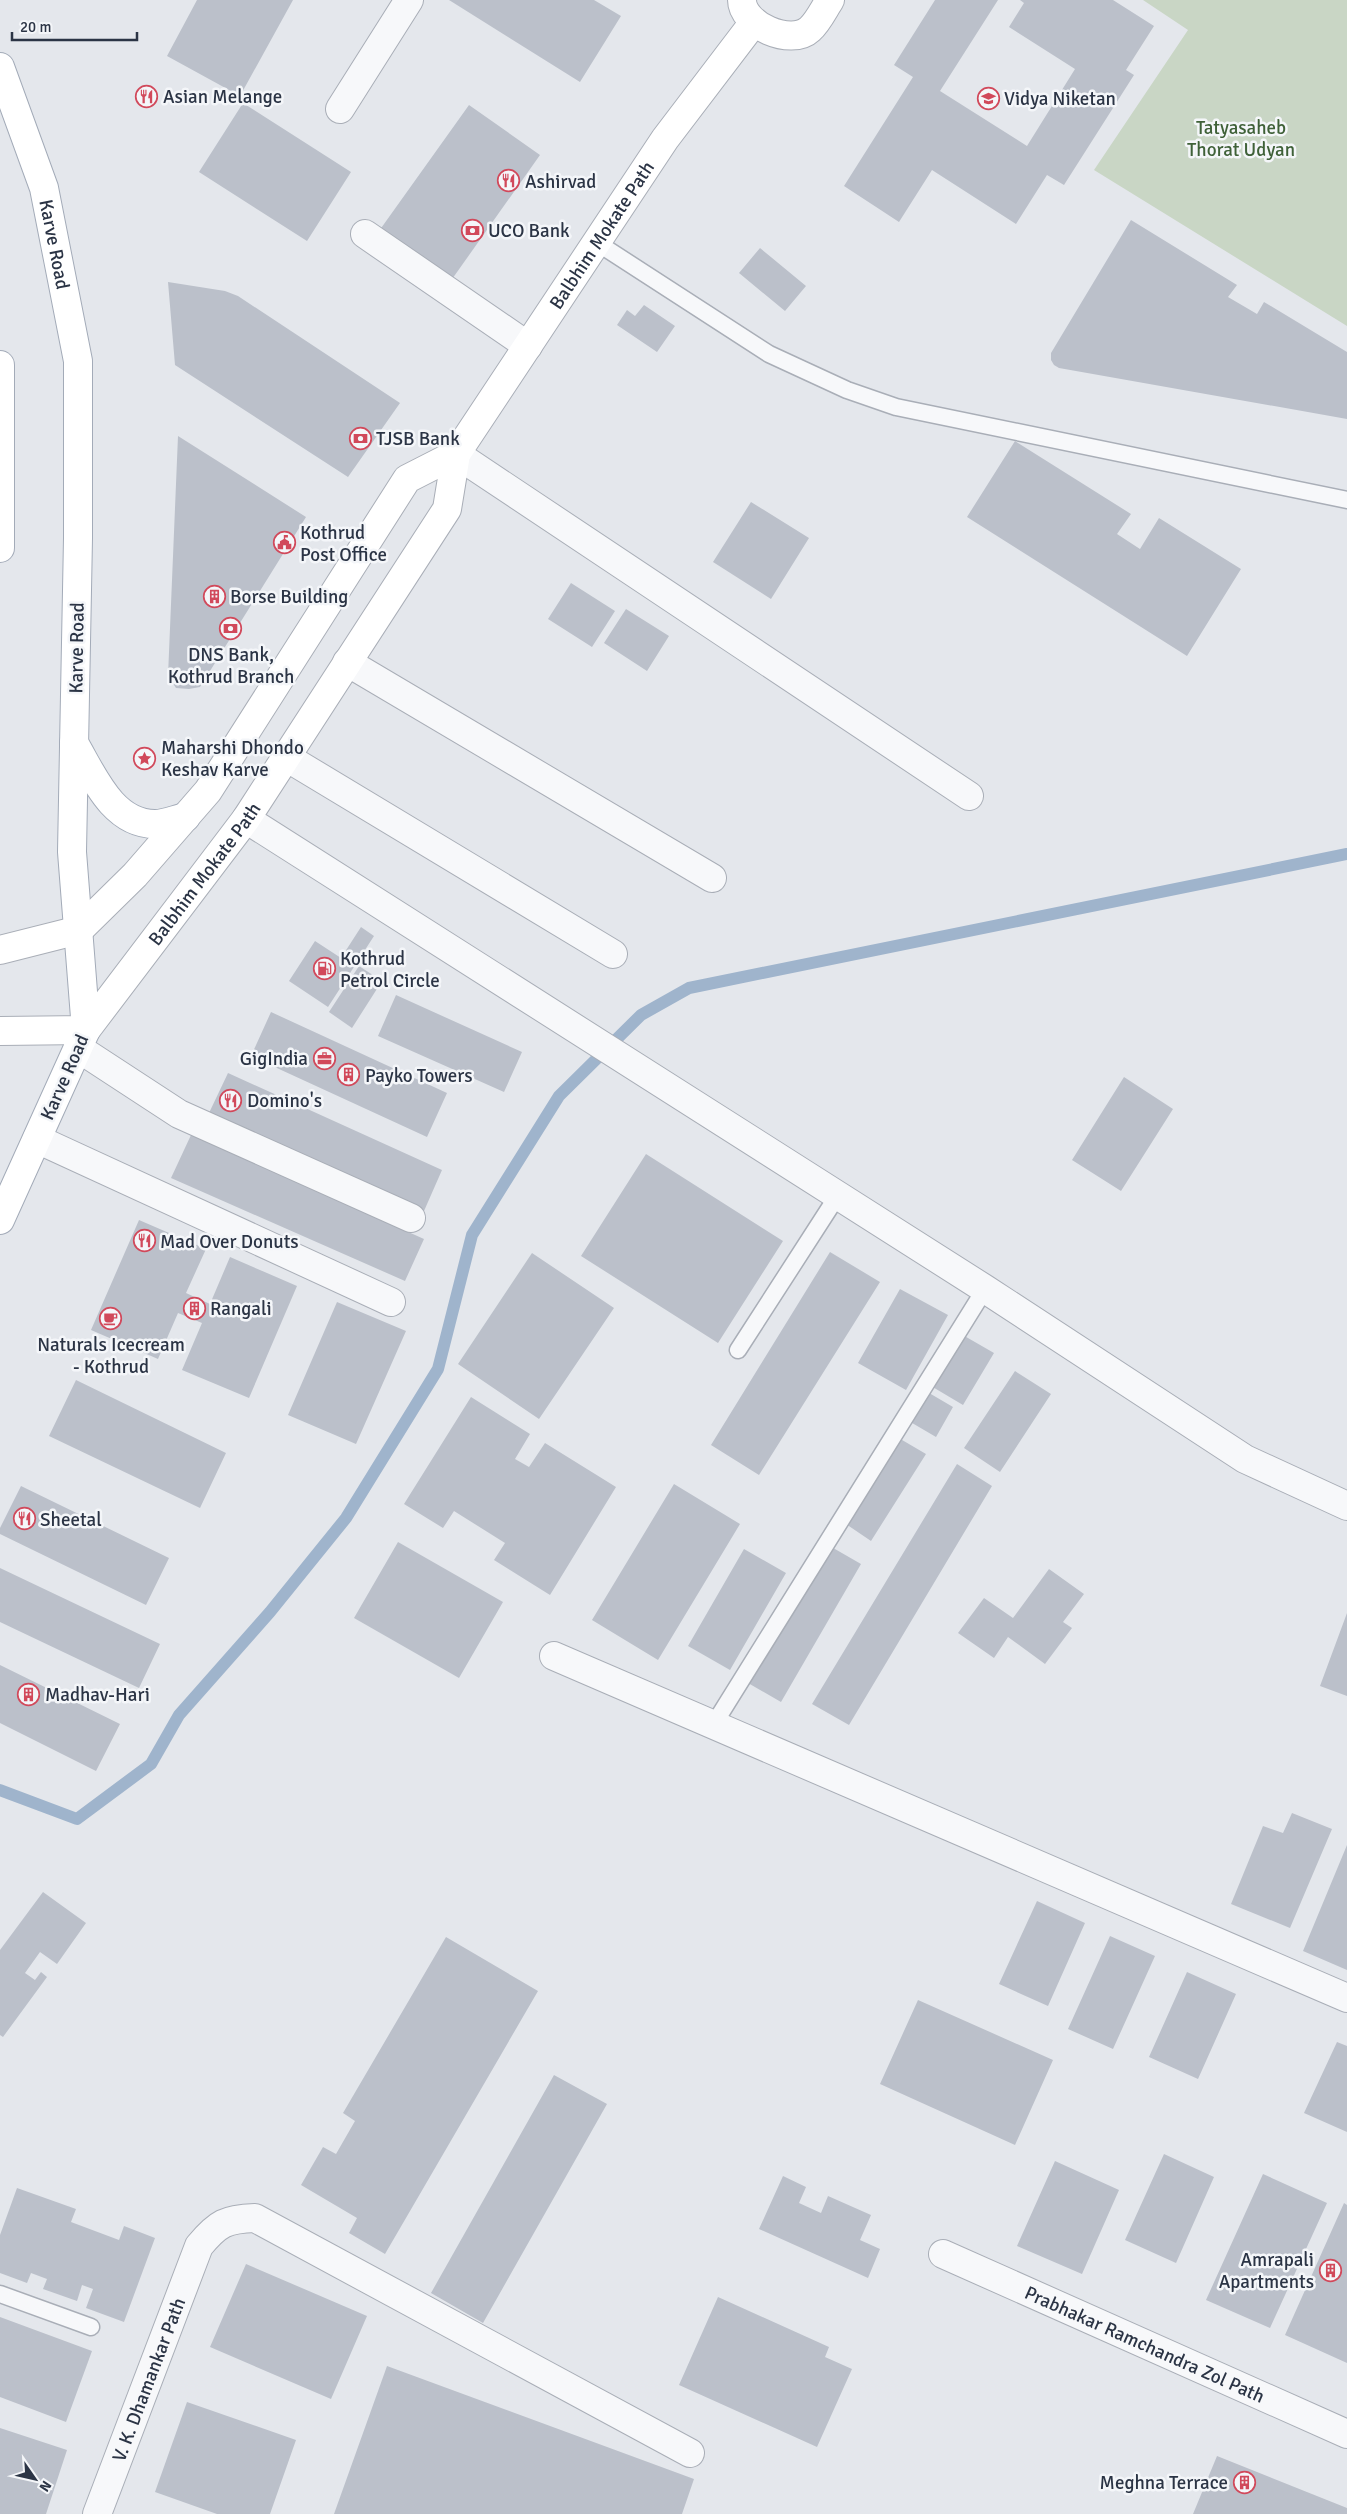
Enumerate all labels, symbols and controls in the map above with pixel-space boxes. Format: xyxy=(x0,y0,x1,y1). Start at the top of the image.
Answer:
scale bar xyxy=(12,10,138,42)
text: 20 m xyxy=(20,18,51,36)
restaurant icon: Asian Melange xyxy=(135,84,159,108)
place label: Asian Melange xyxy=(163,85,282,109)
school or university icon: Vidya Niketan xyxy=(976,86,1000,110)
place label: Vidya Niketan xyxy=(1004,87,1116,111)
park label: Tatyasaheb Thorat Udyan xyxy=(1187,116,1295,162)
street label: Balbhim Mokate Path xyxy=(544,157,660,314)
restaurant icon: Ashirvad xyxy=(497,169,521,193)
place label: Ashirvad xyxy=(525,170,596,194)
street label: Karve Road xyxy=(33,197,75,291)
bank icon: UCO Bank xyxy=(460,218,484,242)
place label: UCO Bank xyxy=(488,219,570,243)
bank icon: TJSB Bank xyxy=(348,426,372,450)
place label: TJSB Bank xyxy=(376,427,460,451)
place label: Kothrud Post Office xyxy=(300,521,387,567)
public building icon: Kothrud Post Office xyxy=(272,531,296,555)
building icon: Borse Building xyxy=(202,584,226,608)
place label: Borse Building xyxy=(230,585,348,609)
street label: Karve Road xyxy=(64,602,90,694)
bank icon: DNS Bank, Kothrud Branch xyxy=(219,616,243,640)
place label: DNS Bank, Kothrud Branch xyxy=(168,643,294,689)
place label: Maharshi Dhondo Keshav Karve xyxy=(161,736,304,782)
place icon: Maharshi Dhondo Keshav Karve xyxy=(133,746,157,770)
street label: Balbhim Mokate Path xyxy=(143,798,266,951)
place label: Kothrud Petrol Circle xyxy=(340,947,440,993)
fuel station icon: Kothrud Petrol Circle xyxy=(312,957,336,981)
street label: Karve Road xyxy=(35,1031,94,1124)
office icon: GigIndia xyxy=(312,1046,336,1070)
place label: GigIndia xyxy=(240,1047,308,1071)
building icon: Payko Towers xyxy=(337,1063,361,1087)
place label: Payko Towers xyxy=(365,1064,473,1088)
restaurant icon: Domino's xyxy=(219,1088,243,1112)
place label: Domino's xyxy=(247,1089,322,1113)
restaurant icon: Mad Over Donuts xyxy=(132,1229,156,1253)
place label: Mad Over Donuts xyxy=(160,1230,299,1254)
building icon: Rangali xyxy=(182,1296,206,1320)
place label: Rangali xyxy=(210,1297,272,1321)
cafe icon: Naturals Icecream - Kothrud xyxy=(99,1306,123,1330)
place label: Naturals Icecream - Kothrud xyxy=(37,1333,185,1379)
restaurant icon: Sheetal xyxy=(12,1507,36,1531)
place label: Sheetal xyxy=(40,1508,102,1532)
building icon: Madhav-Hari xyxy=(17,1682,41,1706)
place label: Madhav-Hari xyxy=(45,1683,150,1707)
place label: Amrapali Apartments xyxy=(1219,2248,1314,2294)
building icon: Amrapali Apartments xyxy=(1318,2258,1342,2282)
street label: Prabhakar Ramchandra Zol Path xyxy=(1021,2281,1268,2409)
street label: V. K. Dhamankar Path xyxy=(107,2294,191,2465)
north arrow xyxy=(10,2454,60,2504)
building icon: Meghna Terrace xyxy=(1232,2470,1256,2494)
place label: Meghna Terrace xyxy=(1100,2471,1228,2495)
text: N xyxy=(36,2477,55,2495)

